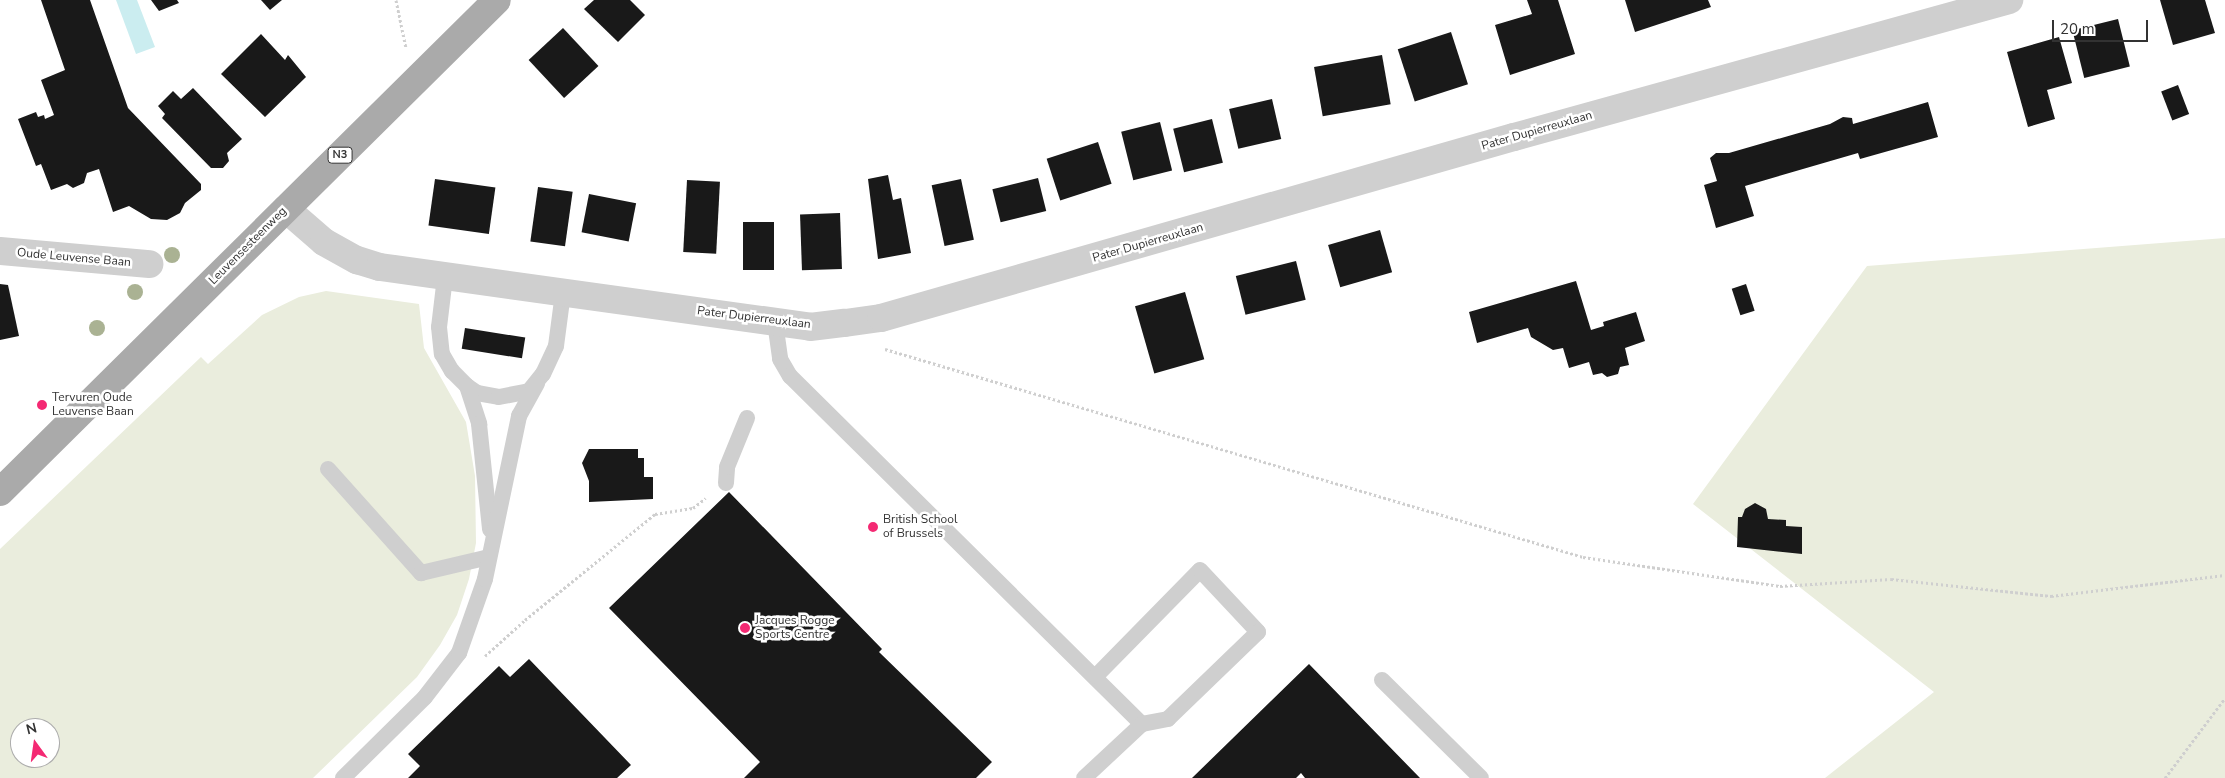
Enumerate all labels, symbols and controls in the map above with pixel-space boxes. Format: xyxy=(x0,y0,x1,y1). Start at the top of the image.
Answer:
scale bar xyxy=(2055,10,2151,42)
text: 20 m xyxy=(2060,19,2095,39)
street label: Pater Dupierreuxlaan xyxy=(1480,108,1594,154)
road number: N3 xyxy=(328,146,352,164)
street label: Leuvensesteenweg xyxy=(206,204,290,288)
street label: Pater Dupierreuxlaan xyxy=(1091,220,1205,266)
street label: Oude Leuvense Baan xyxy=(17,246,131,270)
street label: Pater Dupierreuxlaan xyxy=(696,304,812,332)
place label: Tervuren Oude Leuvense Baan xyxy=(52,391,134,419)
marker: Tervuren Oude Leuvense Baan xyxy=(36,399,48,411)
place label: British School of Brussels xyxy=(883,513,957,541)
marker: British School of Brussels xyxy=(867,521,879,533)
place label: Jacques Rogge Sports Centre xyxy=(755,614,835,642)
marker: Jacques Rogge Sports Centre xyxy=(739,622,751,634)
north arrow xyxy=(10,718,60,768)
text: N xyxy=(24,718,39,739)

